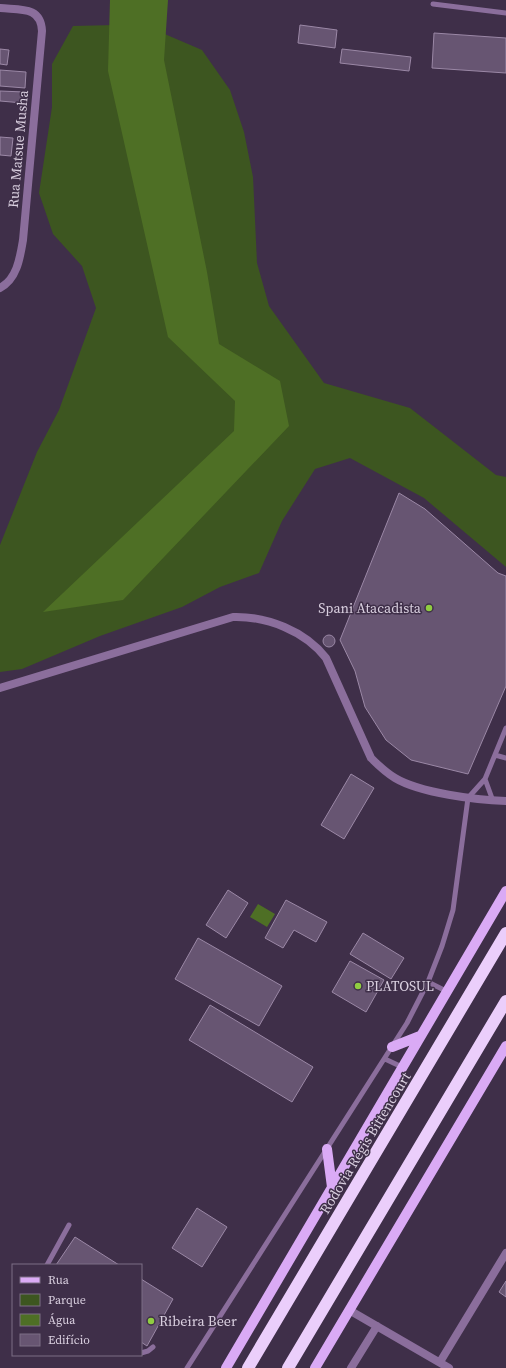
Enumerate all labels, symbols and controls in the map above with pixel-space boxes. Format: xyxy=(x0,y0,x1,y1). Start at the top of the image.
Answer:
street label: Rua Matsue Musha xyxy=(3,88,33,209)
place label: Spani Atacadista xyxy=(318,598,422,618)
marker: Spani Atacadista xyxy=(424,603,434,613)
place label: PLATOSUL xyxy=(366,976,434,996)
marker: PLATOSUL xyxy=(353,981,363,991)
street label: Rodovia Régis Bittencourt xyxy=(315,1068,415,1218)
legend xyxy=(12,1264,142,1356)
text: Rua xyxy=(48,1272,70,1288)
text: Parque xyxy=(48,1292,86,1308)
place label: Ribeira Beer xyxy=(159,1311,237,1331)
text: Água xyxy=(48,1312,76,1328)
marker: Ribeira Beer xyxy=(146,1316,156,1326)
text: Edifício xyxy=(48,1332,90,1348)

